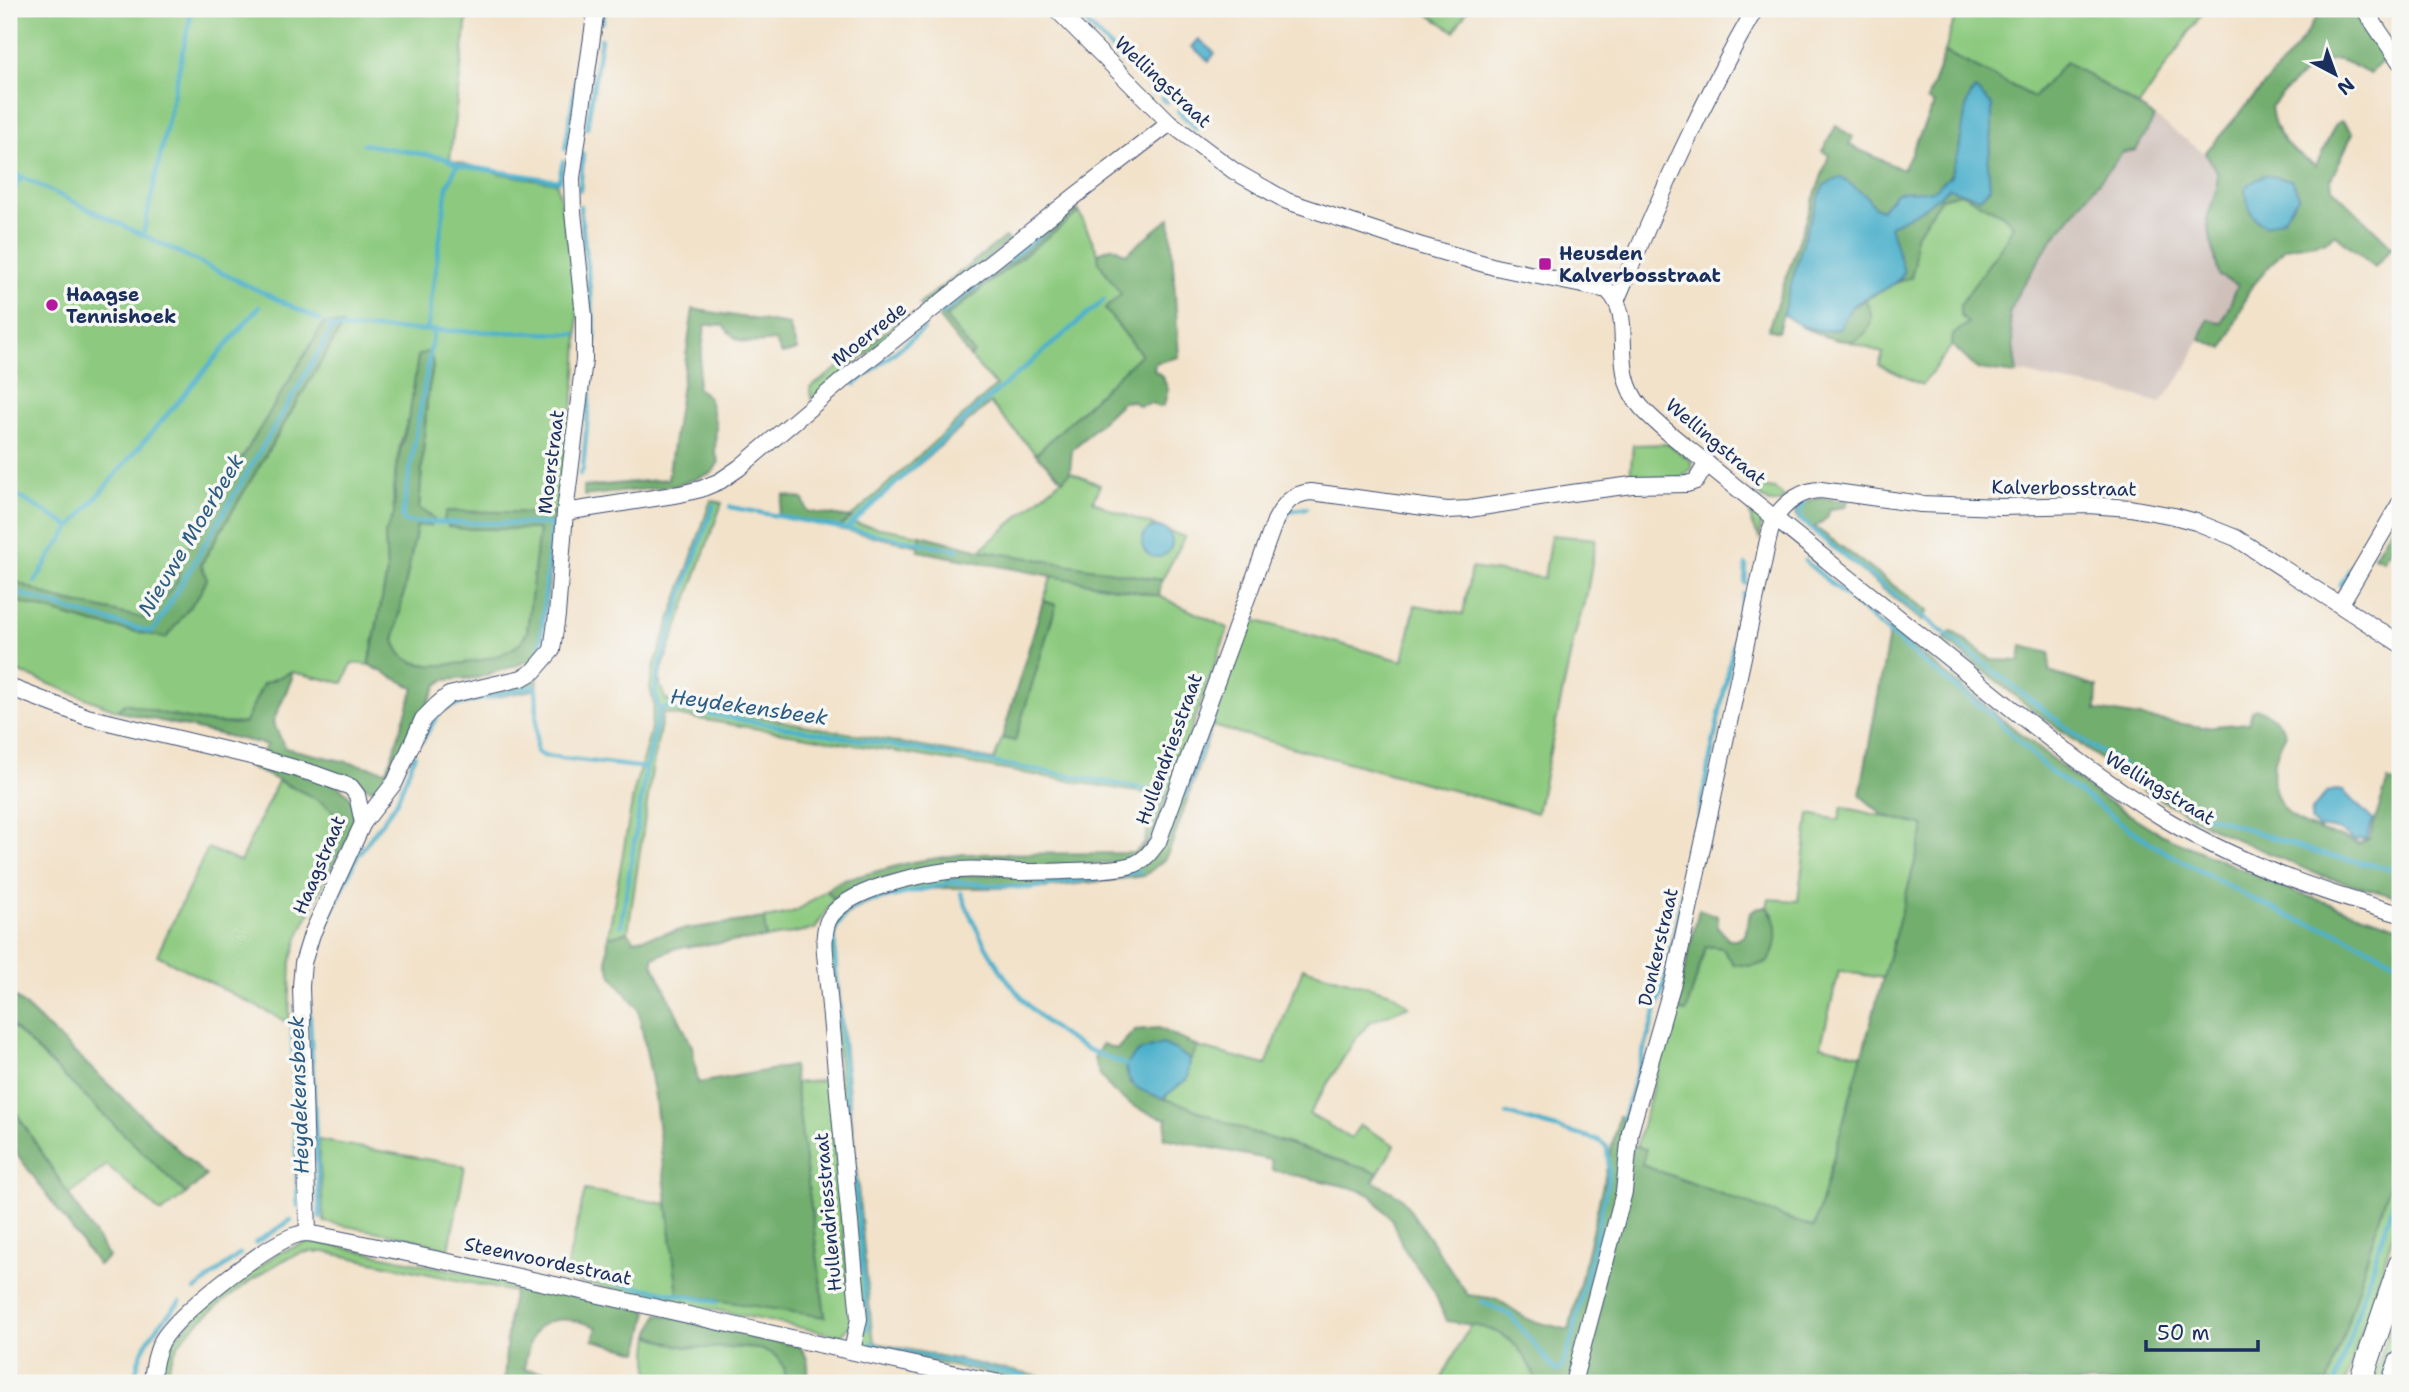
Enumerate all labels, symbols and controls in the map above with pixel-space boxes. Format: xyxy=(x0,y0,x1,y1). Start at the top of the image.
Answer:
street label: Wellingstraat xyxy=(1109,31,1217,133)
north arrow xyxy=(2300,38,2370,108)
text: N xyxy=(2332,72,2360,101)
place label: Heusden Kalverbosstraat xyxy=(1559,241,1721,288)
marker: Heusden Kalverbosstraat xyxy=(1537,256,1553,272)
place label: Haagse Tennishoek xyxy=(66,282,176,329)
street label: Moerrede xyxy=(826,296,912,372)
marker: Haagse Tennishoek xyxy=(44,297,60,313)
street label: Wellingstraat xyxy=(1660,393,1772,491)
street label: Moerstraat xyxy=(532,409,570,515)
water label: Nieuwe Moerbeek xyxy=(131,449,251,621)
street label: Kalverbosstraat xyxy=(1991,474,2137,502)
street label: Hullendriesstraat xyxy=(1130,670,1208,828)
water label: Heydekensbeek xyxy=(668,682,830,732)
street label: Wellingstraat xyxy=(2100,745,2220,831)
street label: Haagstraat xyxy=(287,812,351,918)
street label: Donkerstraat xyxy=(1632,885,1684,1009)
water label: Heydekensbeek xyxy=(282,1015,316,1175)
street label: Hullendriesstraat xyxy=(809,1131,847,1293)
street label: Steenvoordestraat xyxy=(462,1231,634,1291)
scale bar xyxy=(2146,1308,2258,1352)
text: 50 m xyxy=(2157,1319,2210,1347)

